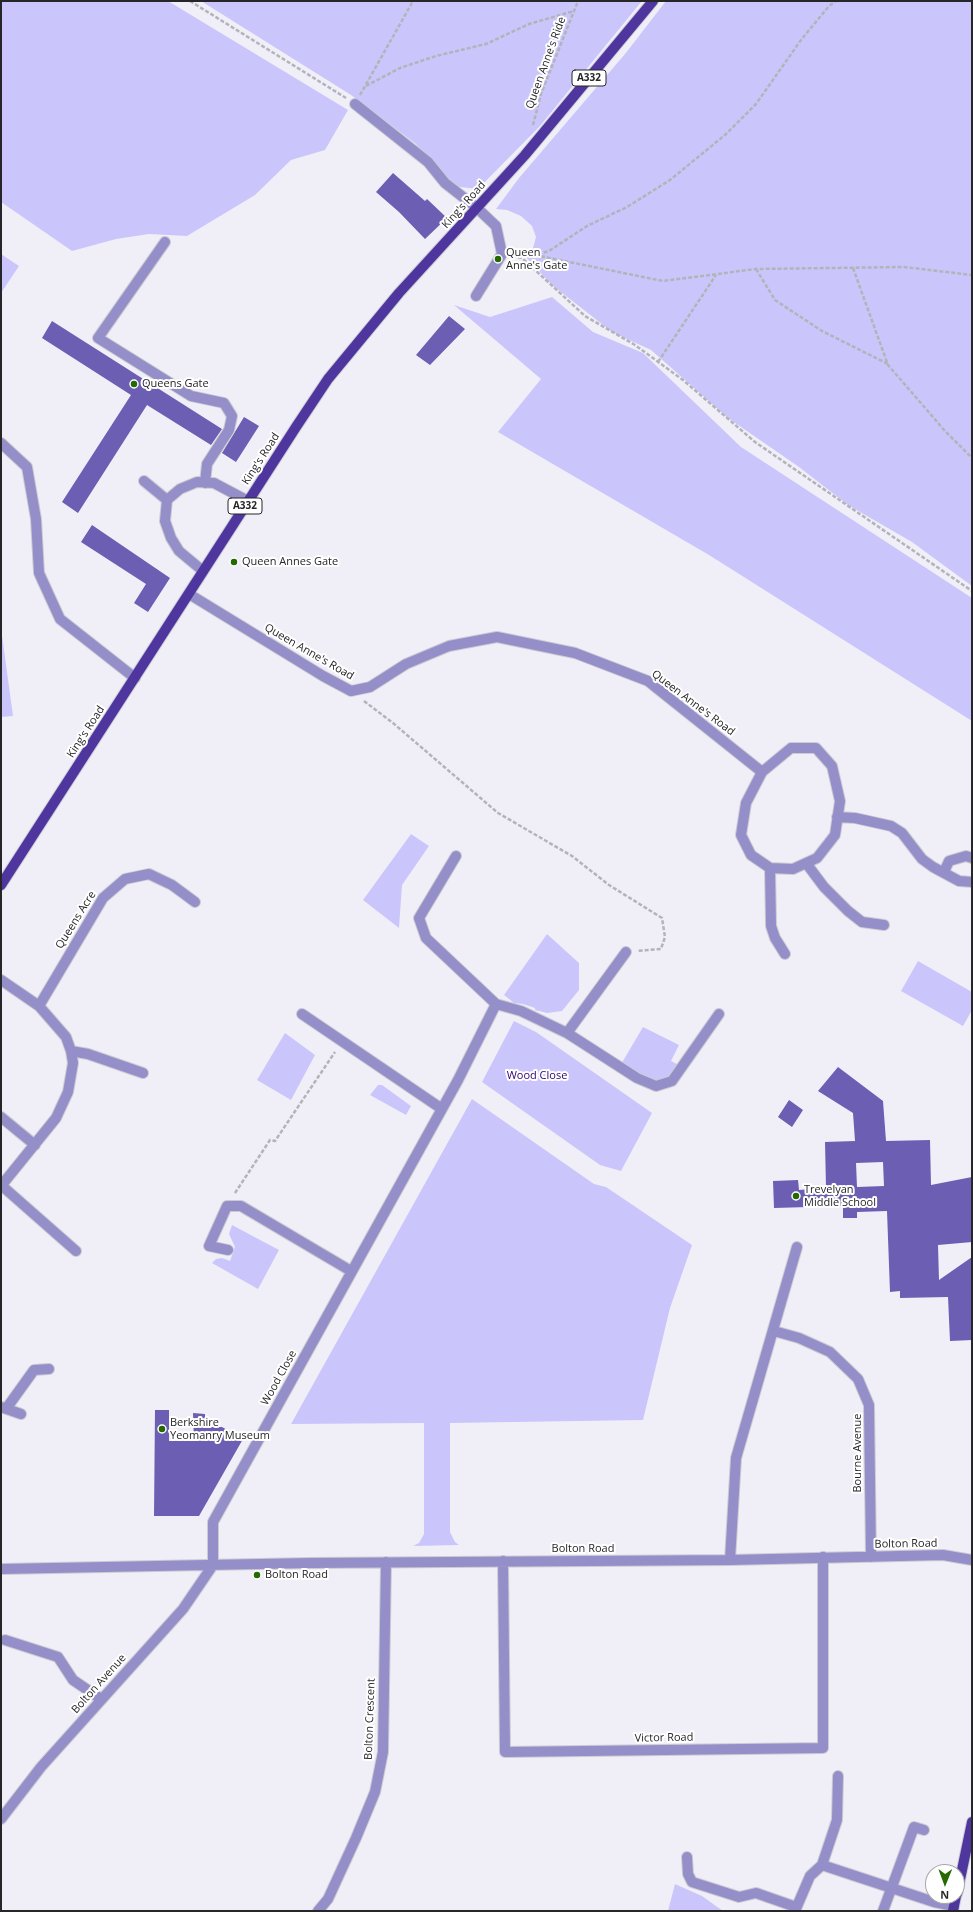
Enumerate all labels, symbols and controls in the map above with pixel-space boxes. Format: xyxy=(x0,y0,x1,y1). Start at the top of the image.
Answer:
street label: Queen Anne's Ride xyxy=(523,15,569,111)
road number: A332 xyxy=(572,70,606,86)
street label: King's Road xyxy=(439,179,489,231)
place label: Queen Anne's Gate xyxy=(506,246,567,272)
marker: Queen Anne's Gate xyxy=(493,254,503,264)
place label: Queens Gate xyxy=(142,377,209,391)
marker: Queens Gate xyxy=(129,379,139,389)
street label: King's Road xyxy=(239,431,283,487)
road number: A332 xyxy=(228,498,262,514)
place label: Queen Annes Gate xyxy=(242,555,338,569)
marker: Queen Annes Gate xyxy=(229,557,239,567)
street label: Queen Anne's Road xyxy=(262,621,356,683)
street label: Queen Anne's Road xyxy=(649,667,737,739)
street label: King's Road xyxy=(64,704,108,760)
street label: Queens Acre xyxy=(53,889,99,951)
park label: Wood Close xyxy=(507,1069,567,1083)
place label: Trevelyan Middle School xyxy=(804,1183,876,1209)
marker: Trevelyan Middle School xyxy=(791,1191,801,1201)
street label: Wood Close xyxy=(259,1348,299,1408)
street label: Bourne Avenue xyxy=(851,1413,865,1493)
place label: Berkshire Yeomanry Museum xyxy=(170,1416,270,1442)
marker: Berkshire Yeomanry Museum xyxy=(157,1424,167,1434)
street label: Bolton Road xyxy=(874,1537,938,1551)
street label: Bolton Road xyxy=(552,1542,614,1556)
place label: Bolton Road xyxy=(265,1568,328,1582)
marker: Bolton Road xyxy=(252,1570,262,1580)
street label: Bolton Avenue xyxy=(69,1652,129,1716)
street label: Bolton Crescent xyxy=(362,1678,378,1760)
street label: Victor Road xyxy=(635,1731,693,1745)
north arrow xyxy=(925,1864,965,1904)
text: N xyxy=(940,1888,949,1903)

